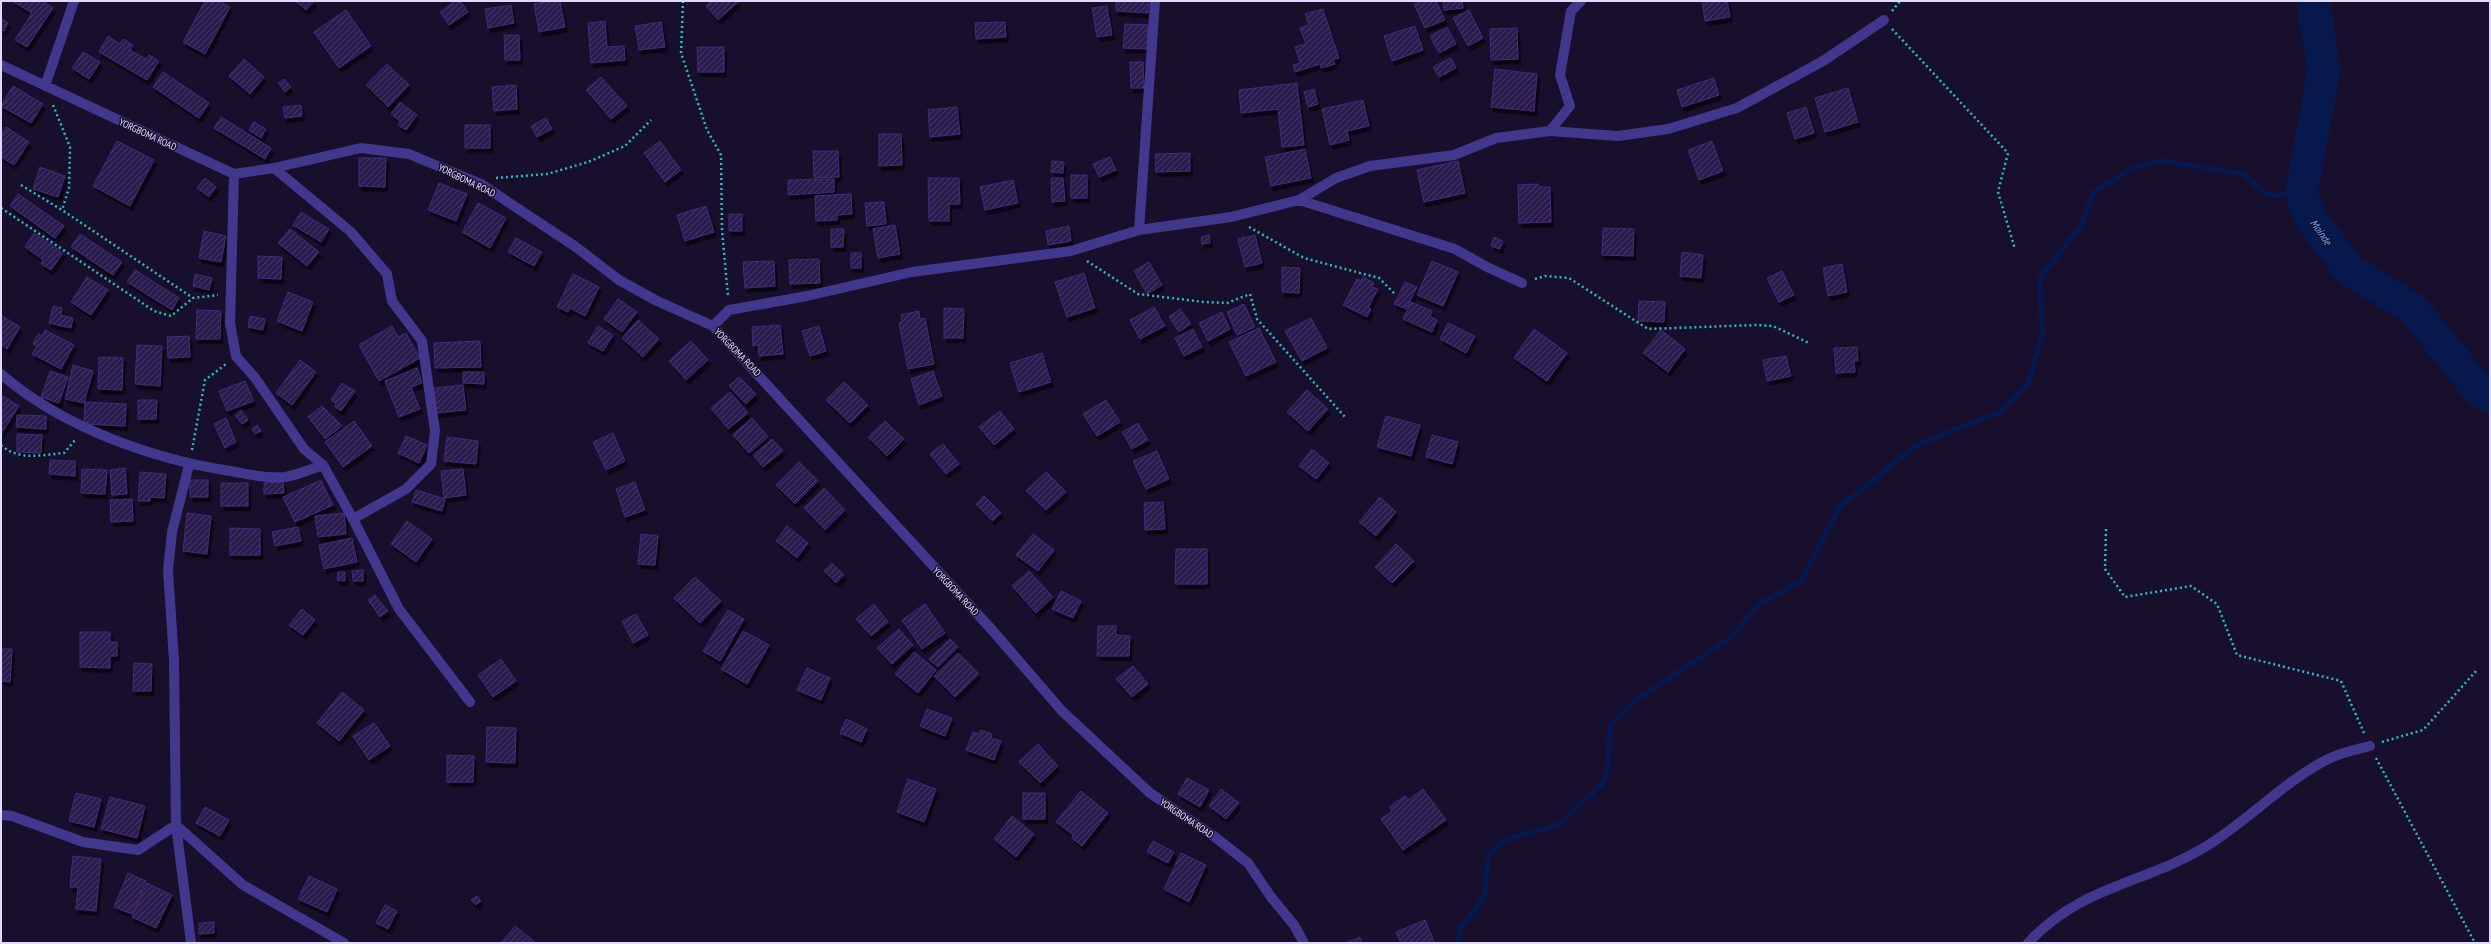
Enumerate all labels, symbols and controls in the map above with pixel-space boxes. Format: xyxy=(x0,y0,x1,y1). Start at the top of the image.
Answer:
street label: YORGBOMA ROAD xyxy=(117,115,179,153)
street label: YORGBOMA ROAD xyxy=(436,161,497,200)
water label: Moinde xyxy=(2307,216,2336,249)
street label: YORGBOMA ROAD xyxy=(711,326,764,379)
street label: YORGBOMA ROAD xyxy=(930,564,982,618)
street label: YORGBOMA ROAD xyxy=(1157,796,1216,841)

